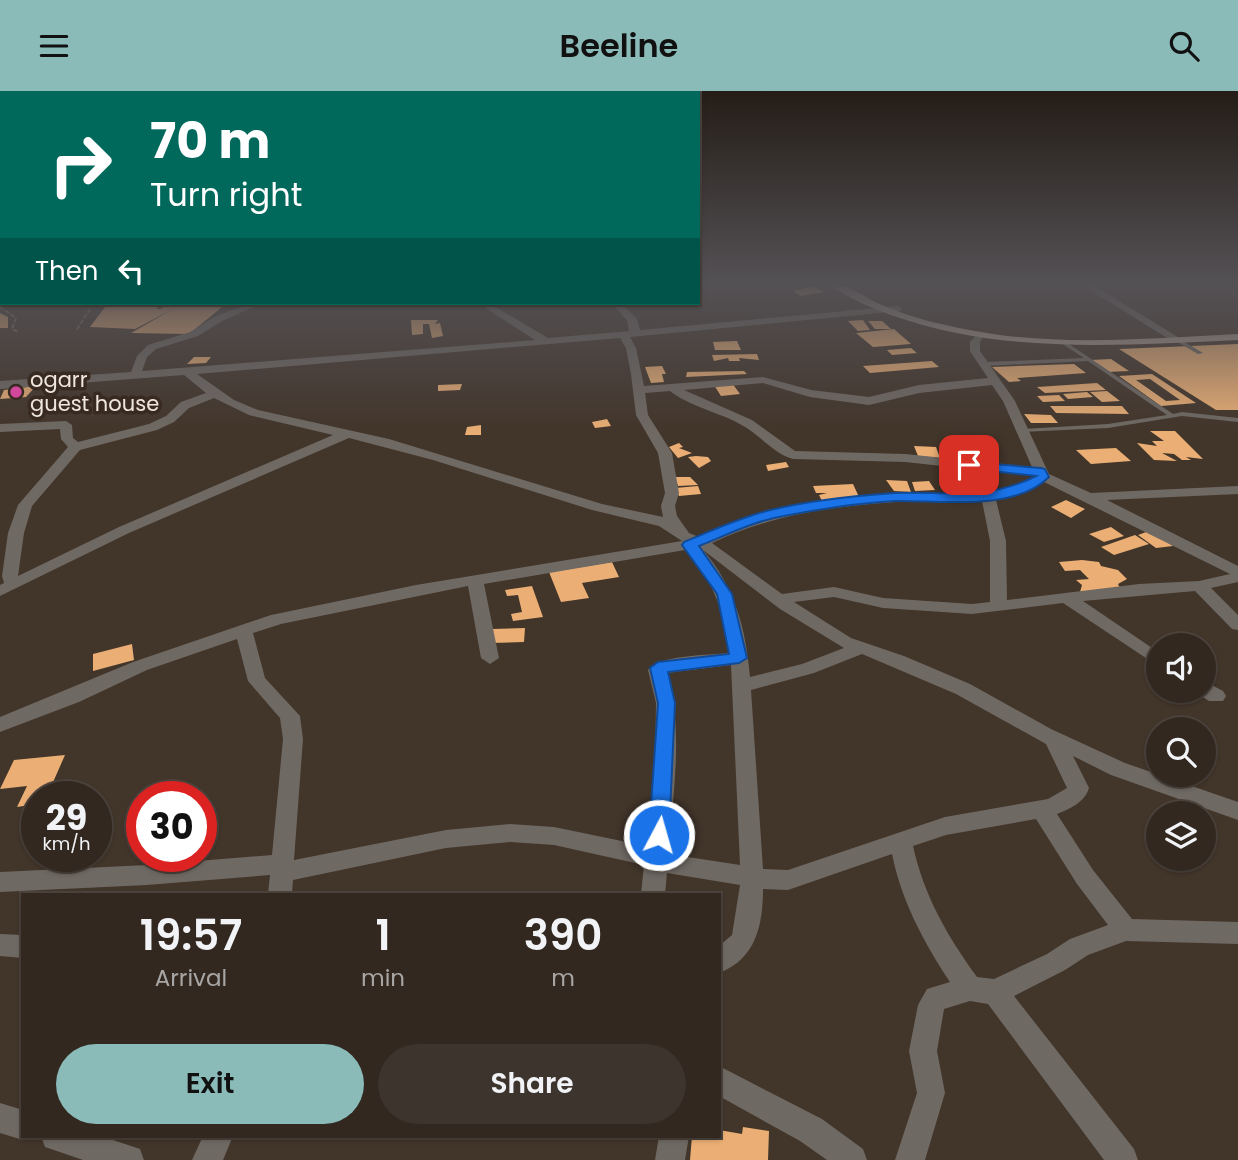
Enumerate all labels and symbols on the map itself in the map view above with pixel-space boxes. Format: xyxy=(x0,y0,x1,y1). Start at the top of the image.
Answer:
place label: ogarr guest house xyxy=(30,365,159,418)
marker: ogarr guest house xyxy=(8,384,24,400)
pin xyxy=(939,435,999,495)
speed limit sign: 30 xyxy=(126,781,217,872)
position arrow xyxy=(622,798,696,872)

